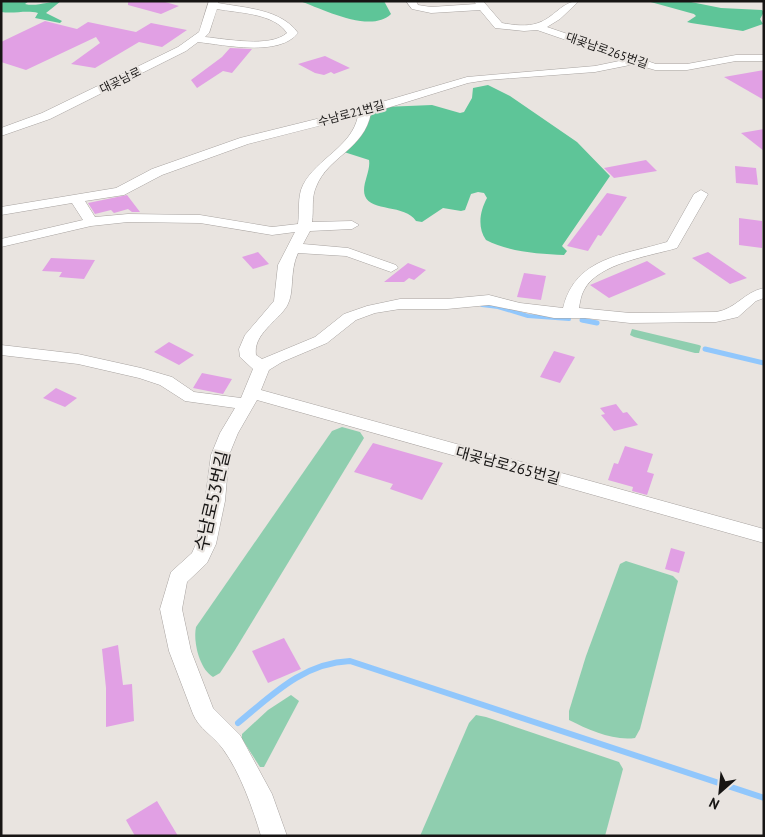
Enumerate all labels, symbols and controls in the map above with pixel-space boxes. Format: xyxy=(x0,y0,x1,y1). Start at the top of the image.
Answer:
street label: 대곶남로265번길 xyxy=(564,29,650,71)
street label: 대곶남로 xyxy=(97,64,143,96)
street label: 수남로21번길 xyxy=(316,97,386,129)
street label: 대곶남로265번길 xyxy=(454,442,562,488)
street label: 수남로53번길 xyxy=(189,449,235,553)
north arrow xyxy=(695,767,745,817)
text: N xyxy=(706,793,722,814)

